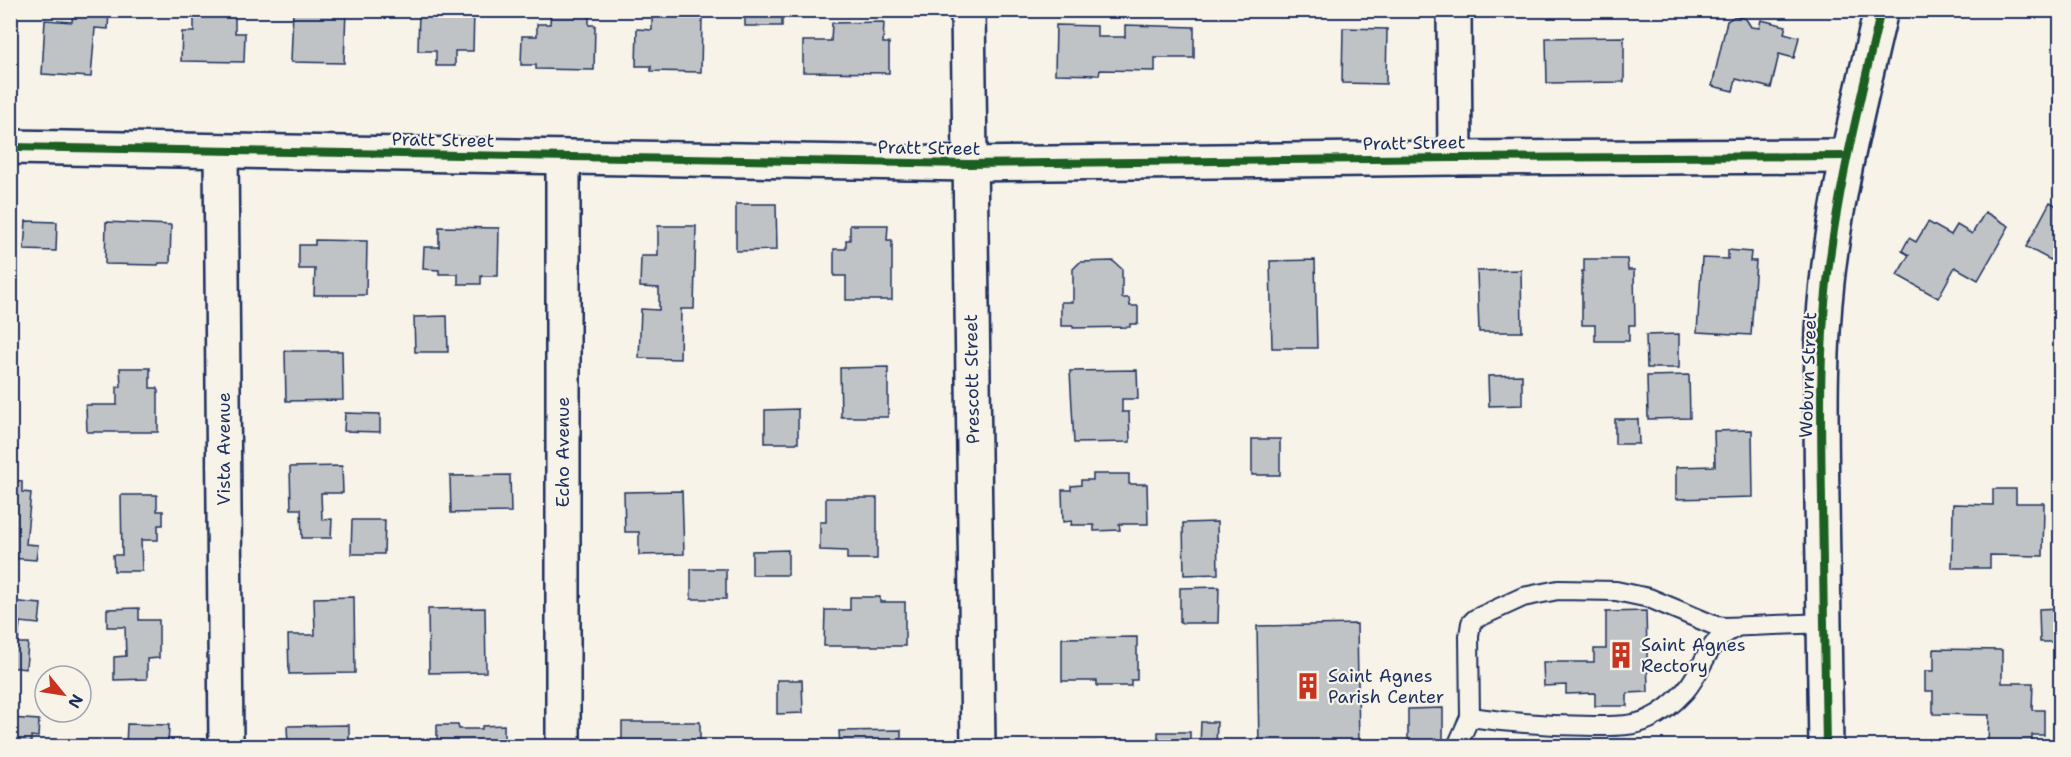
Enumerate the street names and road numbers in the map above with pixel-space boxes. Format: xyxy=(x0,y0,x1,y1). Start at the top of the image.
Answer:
street label: Pratt Street xyxy=(391,127,495,153)
street label: Pratt Street xyxy=(1362,130,1466,156)
street label: Pratt Street xyxy=(877,135,981,161)
street label: Woburn Street xyxy=(1794,311,1822,439)
street label: Prescott Street xyxy=(959,314,985,444)
street label: Vista Avenue xyxy=(212,392,236,506)
street label: Echo Avenue xyxy=(551,397,575,507)

